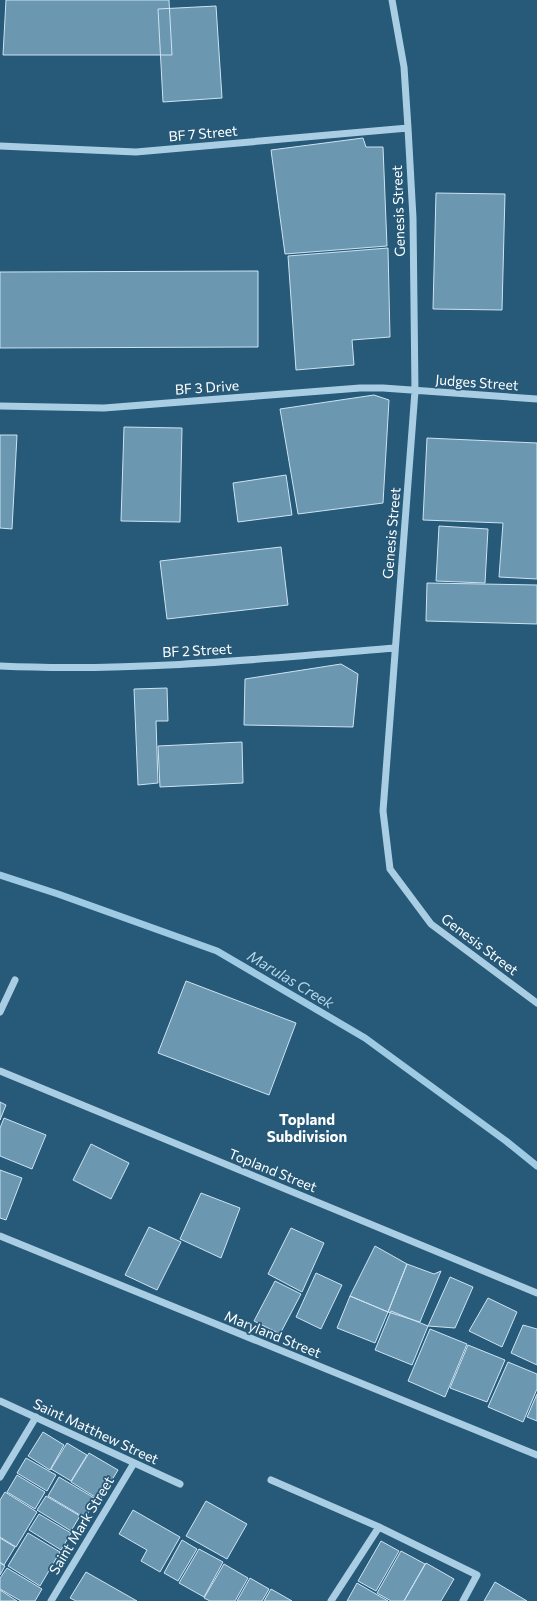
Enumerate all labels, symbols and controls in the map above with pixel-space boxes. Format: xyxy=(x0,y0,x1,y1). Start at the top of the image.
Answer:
street label: BF 7 Street xyxy=(168,121,239,144)
street label: Genesis Street xyxy=(388,165,408,257)
street label: Judges Street xyxy=(435,371,519,393)
street label: BF 3 Drive xyxy=(174,376,240,398)
street label: Genesis Street xyxy=(379,486,403,579)
street label: BF 2 Street xyxy=(162,640,233,660)
street label: Genesis Street xyxy=(438,910,522,979)
water label: Marulas Creek xyxy=(244,946,338,1012)
district label: Topland Subdivision xyxy=(267,1110,347,1145)
street label: Topland Street xyxy=(226,1145,320,1196)
street label: Maryland Street xyxy=(222,1307,324,1361)
street label: Saint Matthew Street xyxy=(31,1394,162,1468)
street label: Saint Mark Street xyxy=(45,1473,117,1577)

